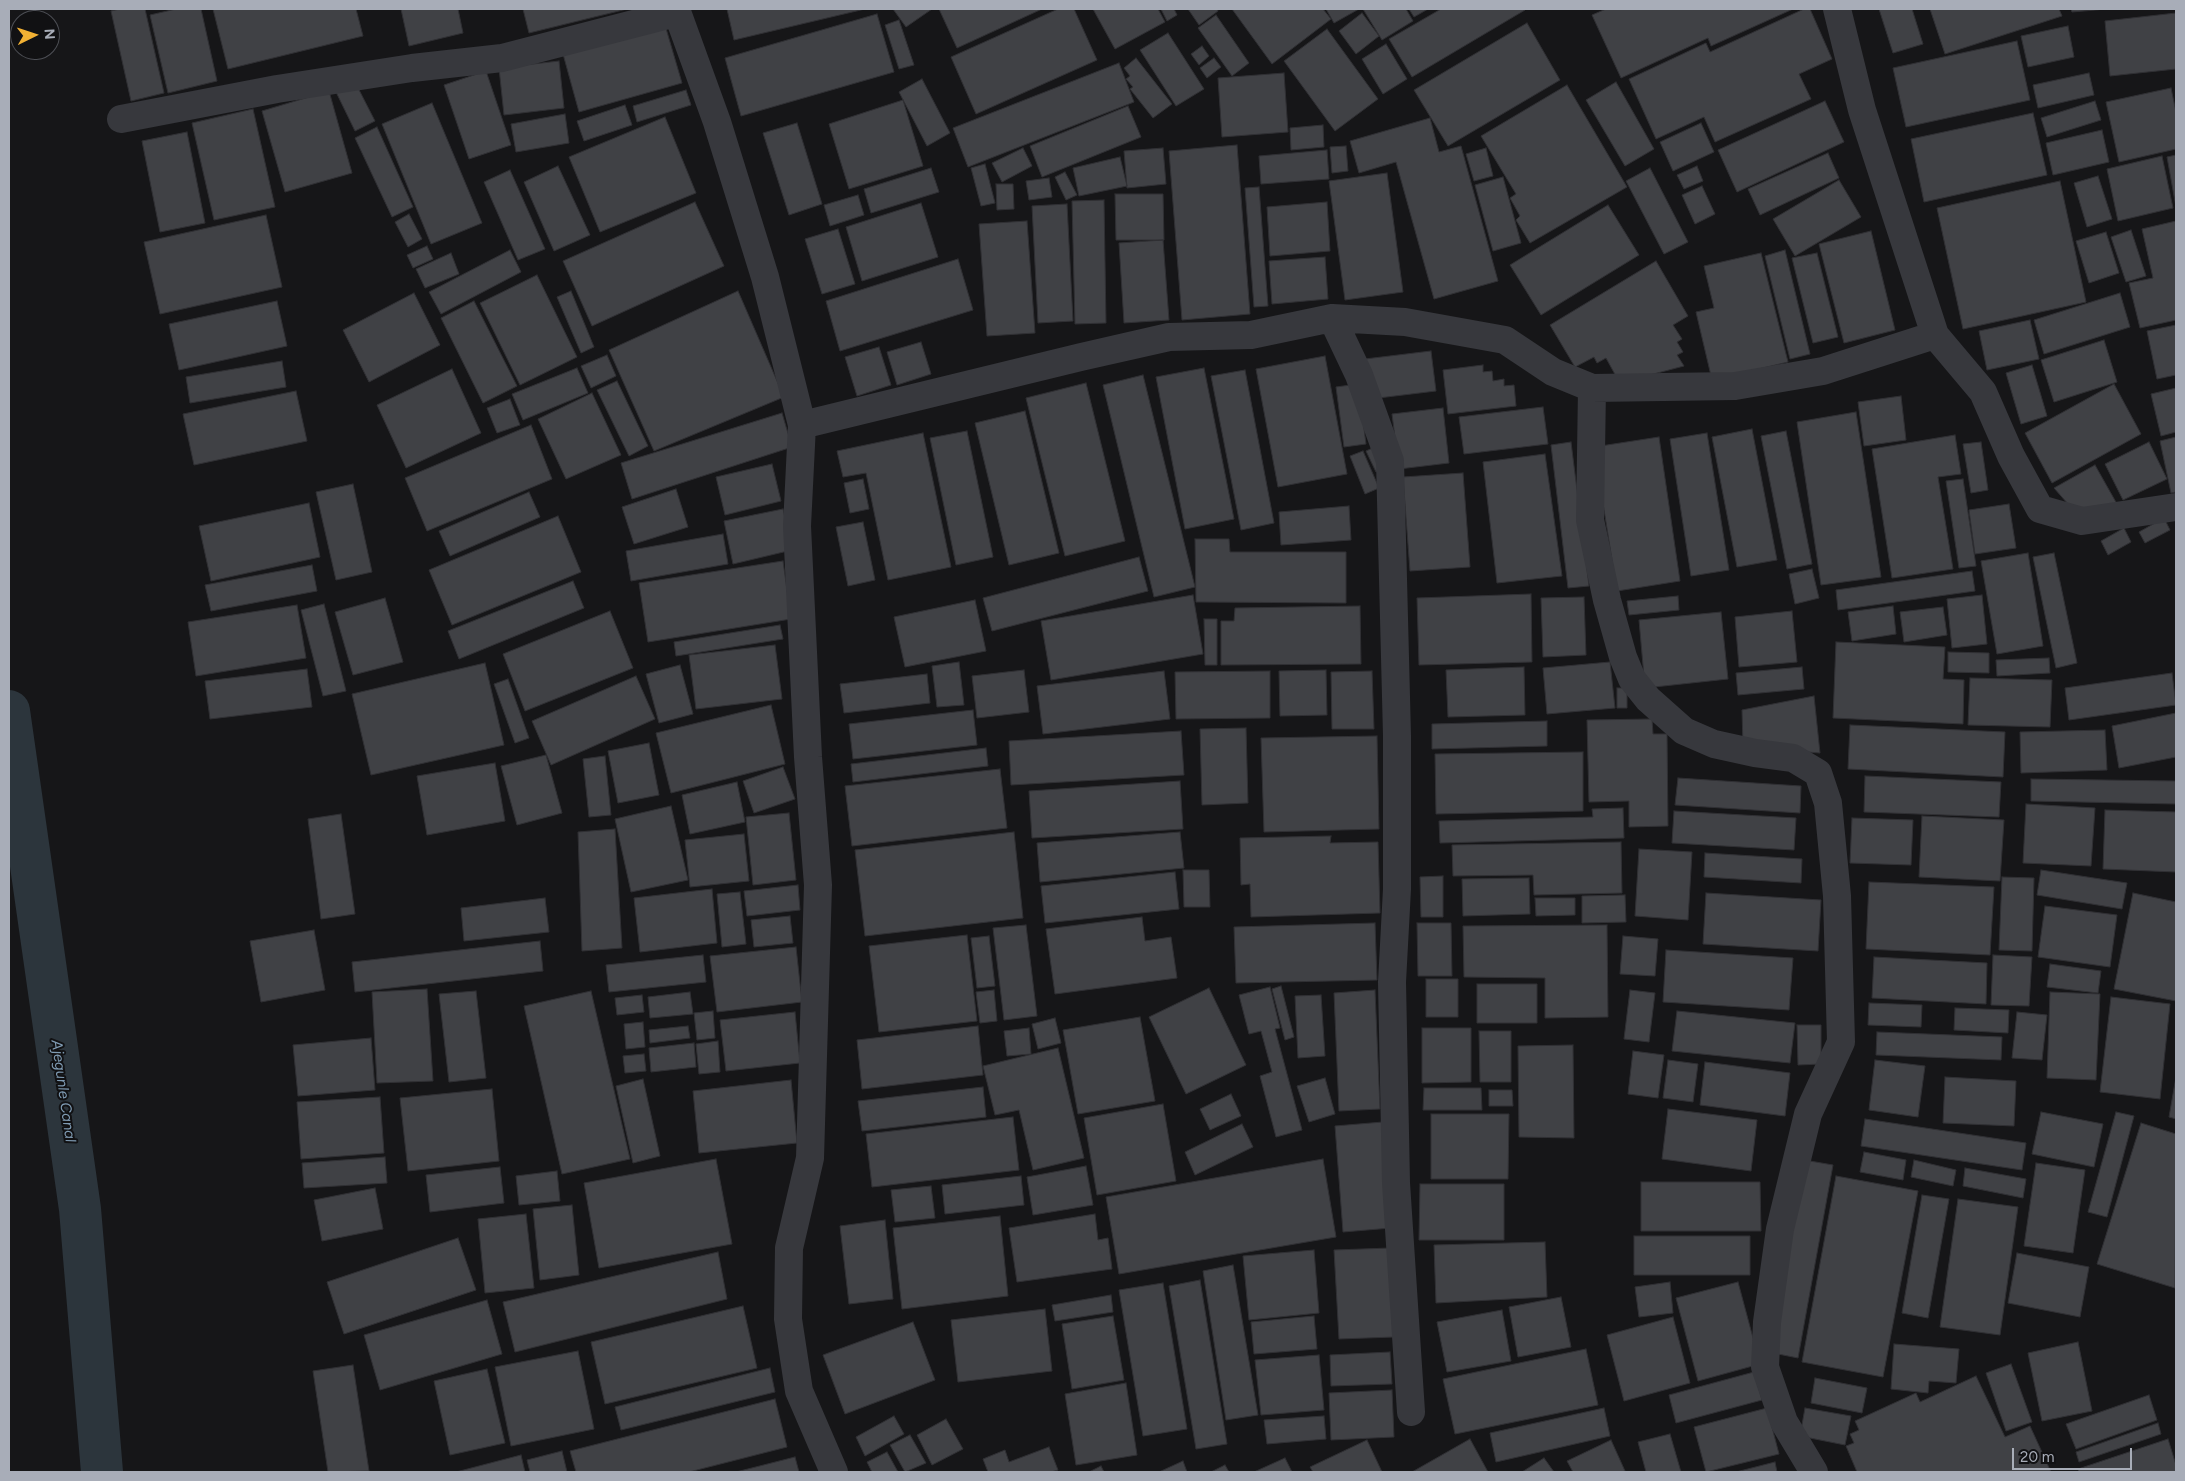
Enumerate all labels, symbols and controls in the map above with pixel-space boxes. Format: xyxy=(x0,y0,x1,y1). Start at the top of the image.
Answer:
north arrow xyxy=(10,10,60,60)
text: N xyxy=(41,28,58,40)
water label: Ajegunle Canal xyxy=(47,1039,79,1143)
scale bar xyxy=(2015,1438,2135,1470)
text: 20 m xyxy=(2020,1448,2054,1466)

